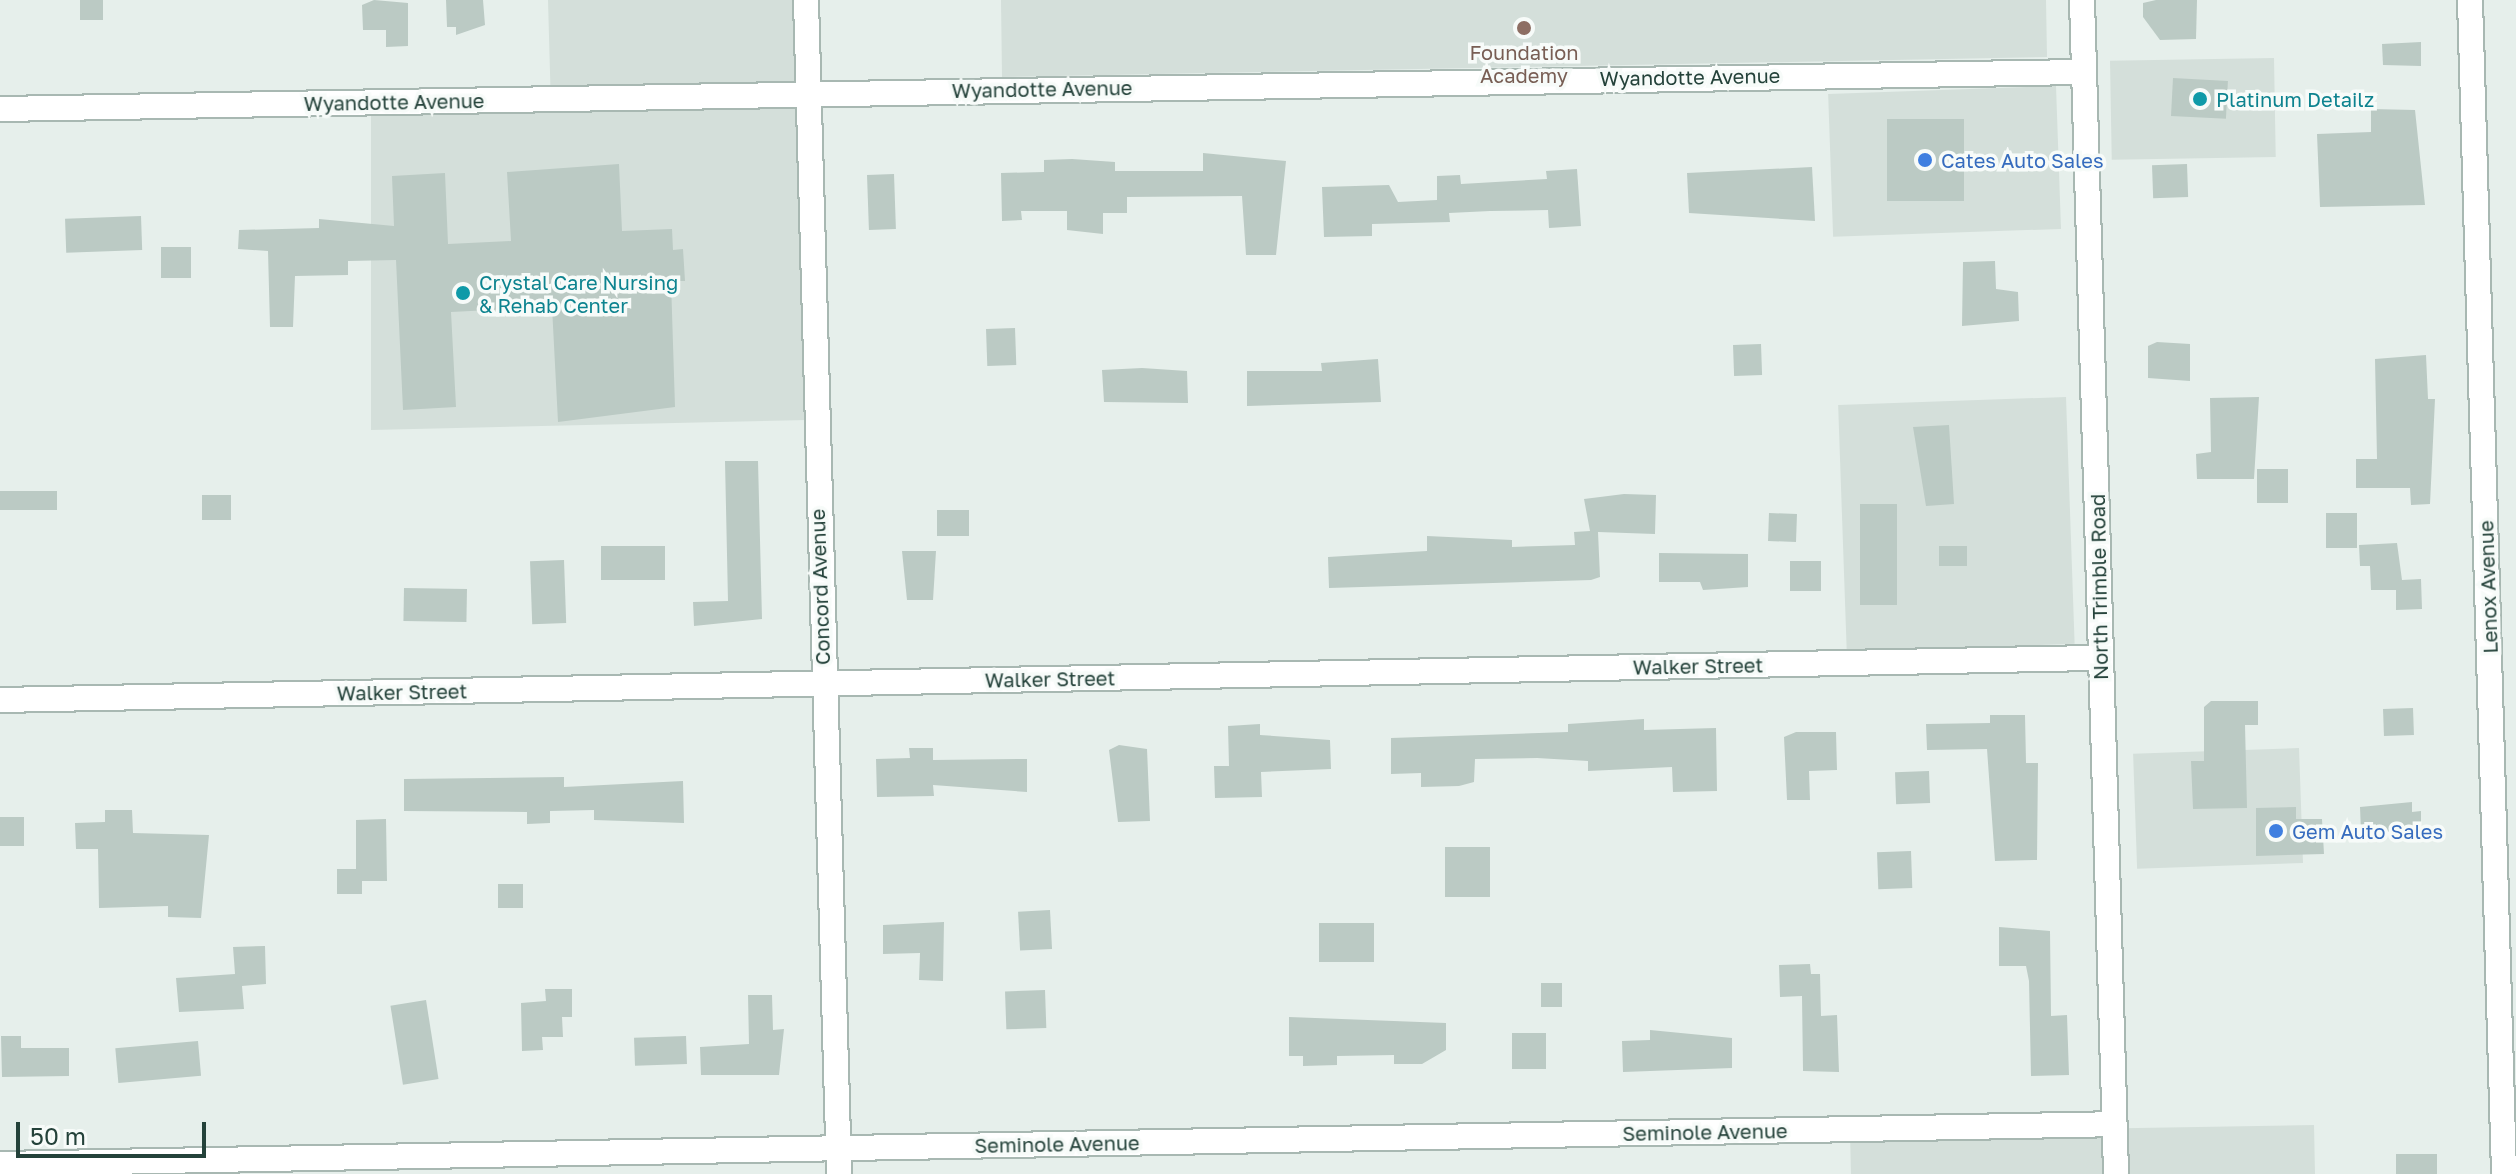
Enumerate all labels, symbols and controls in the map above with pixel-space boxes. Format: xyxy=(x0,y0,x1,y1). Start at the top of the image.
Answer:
marker: Foundation Academy xyxy=(1515,19,1533,37)
place label: Foundation Academy xyxy=(1469,40,1579,87)
street label: Wyandotte Avenue xyxy=(1599,63,1781,91)
street label: Wyandotte Avenue xyxy=(951,75,1133,103)
place label: Platinum Detailz xyxy=(2216,87,2374,111)
street label: Wyandotte Avenue xyxy=(303,88,485,116)
marker: Platinum Detailz xyxy=(2191,90,2209,108)
place label: Cates Auto Sales xyxy=(1941,148,2103,172)
marker: Cates Auto Sales xyxy=(1916,151,1934,169)
place label: Crystal Care Nursing & Rehab Center xyxy=(479,270,678,317)
marker: Crystal Care Nursing & Rehab Center xyxy=(454,284,472,302)
street label: North Trimble Road xyxy=(2085,494,2113,680)
street label: Concord Avenue xyxy=(805,508,835,666)
street label: Lenox Avenue xyxy=(2474,520,2502,654)
street label: Walker Street xyxy=(1633,653,1763,679)
street label: Walker Street xyxy=(985,666,1115,692)
street label: Walker Street xyxy=(337,679,467,705)
place label: Gem Auto Sales xyxy=(2292,819,2443,843)
marker: Gem Auto Sales xyxy=(2267,822,2285,840)
scale bar xyxy=(20,1106,210,1156)
street label: Seminole Avenue xyxy=(1622,1119,1788,1145)
text: 50 m xyxy=(30,1121,86,1150)
street label: Seminole Avenue xyxy=(974,1131,1140,1157)

